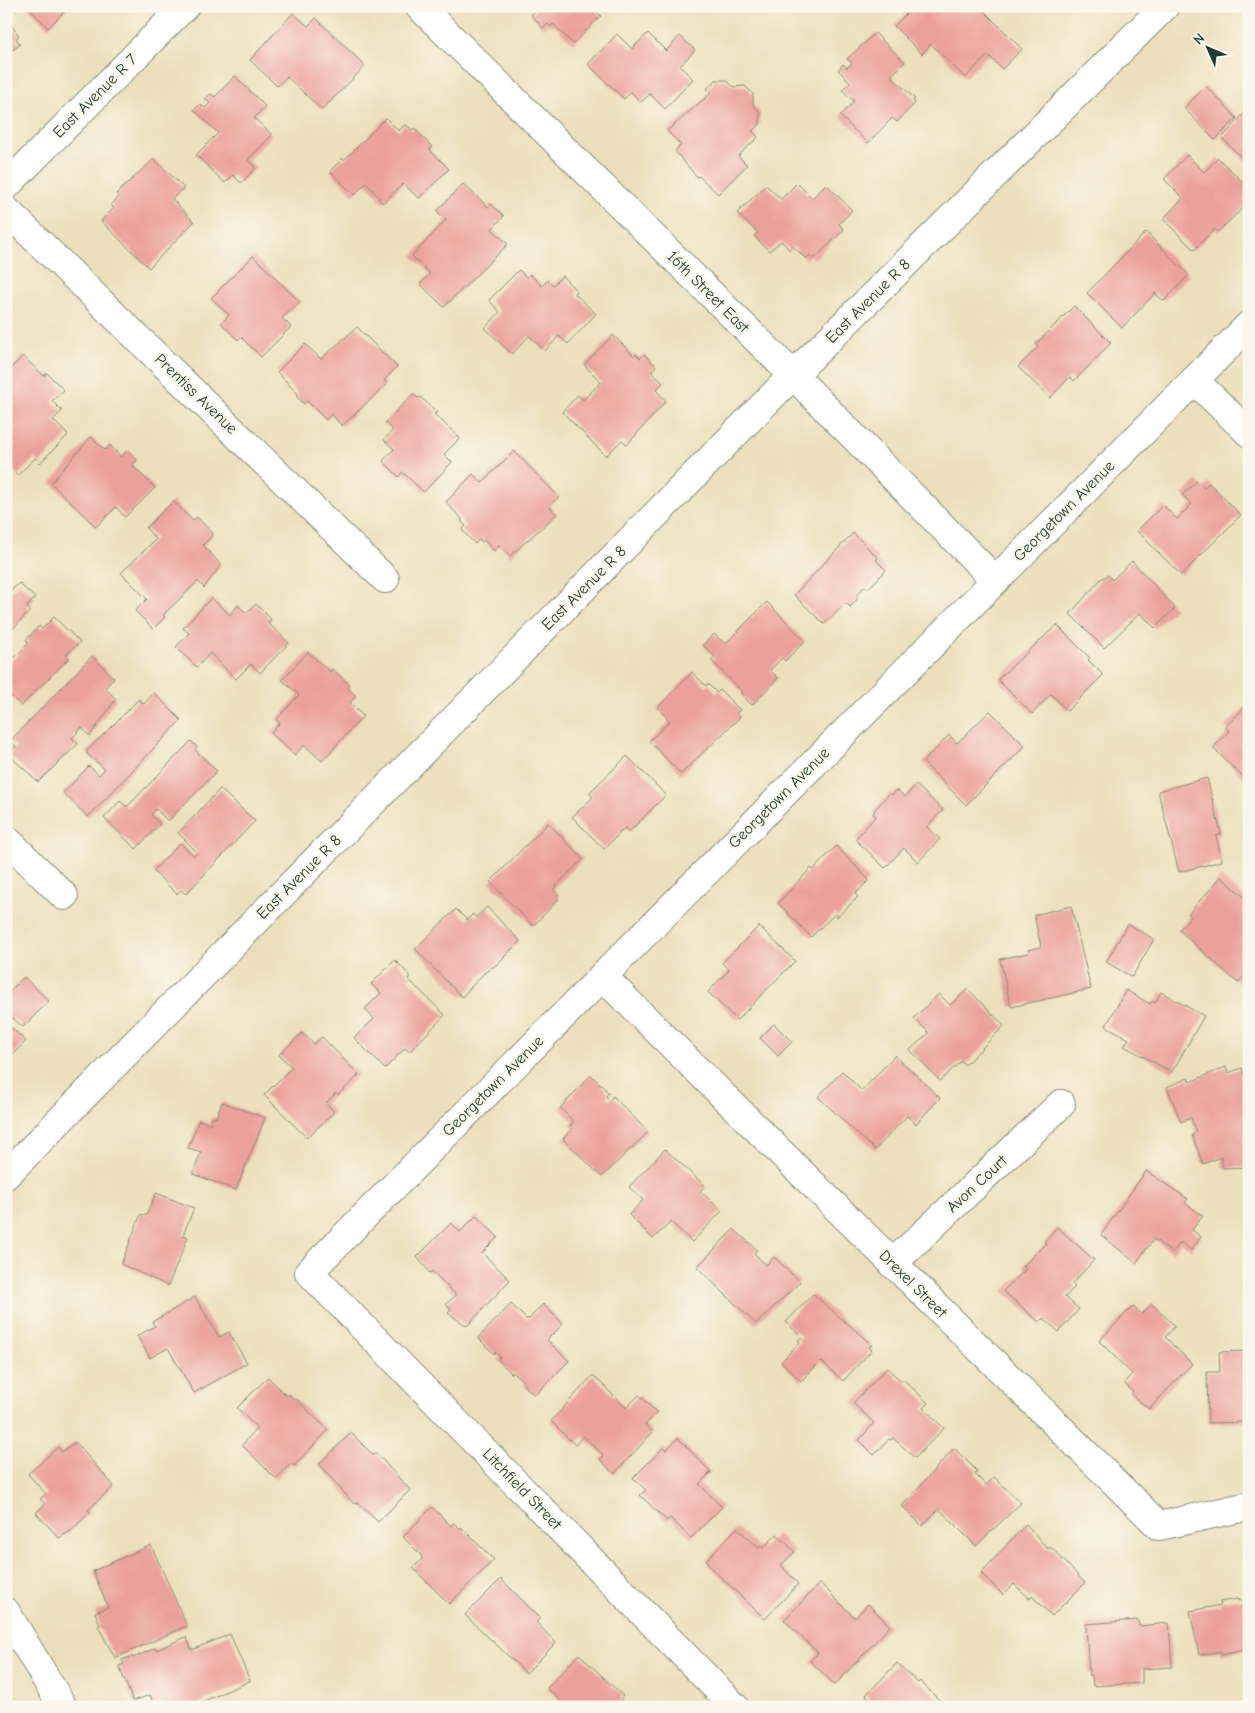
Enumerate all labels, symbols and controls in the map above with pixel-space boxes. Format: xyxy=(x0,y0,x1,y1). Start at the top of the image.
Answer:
north arrow xyxy=(1182,22,1232,72)
text: N xyxy=(1190,30,1208,48)
street label: East Avenue R 7 xyxy=(49,50,141,142)
street label: 16th Street East xyxy=(663,247,753,337)
street label: East Avenue R 8 xyxy=(822,255,914,347)
street label: Prentiss Avenue xyxy=(151,350,241,438)
street label: Georgetown Avenue xyxy=(1010,457,1118,565)
street label: East Avenue R 8 xyxy=(538,542,630,634)
street label: Georgetown Avenue xyxy=(725,744,833,852)
street label: East Avenue R 8 xyxy=(253,831,345,923)
street label: Georgetown Avenue xyxy=(439,1032,547,1140)
street label: Avon Court xyxy=(943,1151,1011,1216)
street label: Drexel Street xyxy=(875,1246,951,1322)
street label: Litchfield Street xyxy=(479,1445,565,1534)

